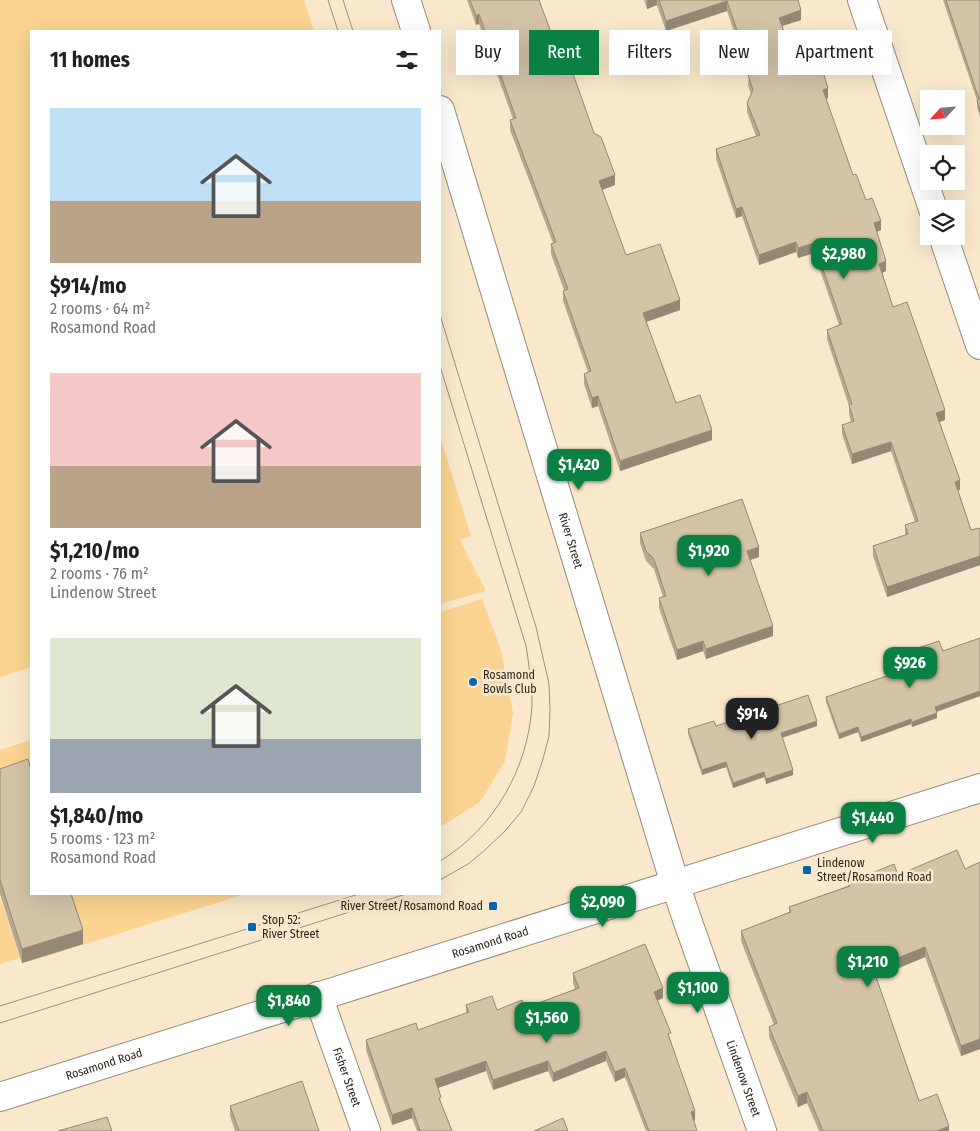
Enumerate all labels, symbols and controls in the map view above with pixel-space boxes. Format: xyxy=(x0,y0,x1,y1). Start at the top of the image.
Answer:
chip: Buy xyxy=(456,30,519,75)
chip: Rent xyxy=(529,30,599,75)
chip: Filters xyxy=(609,30,690,75)
chip: New xyxy=(700,30,768,75)
chip: Apartment xyxy=(778,30,892,75)
icon: filters xyxy=(393,46,421,74)
text: 11 homes xyxy=(50,47,130,73)
north arrow xyxy=(920,90,965,135)
map controls xyxy=(920,90,965,245)
icon: home xyxy=(191,141,281,231)
button: locate xyxy=(920,145,965,190)
button: layers xyxy=(920,200,965,245)
pin: $2,980 xyxy=(803,238,885,280)
text: $2,980 xyxy=(822,244,866,263)
text: $914/mo xyxy=(50,273,126,299)
text: 2 rooms · 64 m² xyxy=(50,299,150,318)
text: Rosamond Road xyxy=(50,318,156,337)
icon: home xyxy=(191,406,281,496)
pin: $1,420 xyxy=(538,448,620,491)
text: $1,420 xyxy=(558,455,600,474)
street label: River Street xyxy=(556,511,586,570)
pin: $1,920 xyxy=(668,534,750,577)
text: $1,210/mo xyxy=(50,538,139,564)
text: $1,920 xyxy=(688,541,730,560)
text: 2 rooms · 76 m² xyxy=(50,564,149,583)
text: Lindenow Street xyxy=(50,583,156,602)
pin: $926 xyxy=(880,646,940,689)
text: $926 xyxy=(894,653,926,672)
place label: Rosamond Bowls Club xyxy=(483,668,537,696)
icon: home xyxy=(191,671,281,761)
marker: Rosamond Bowls Club xyxy=(467,676,479,688)
pin: $914 xyxy=(722,698,782,740)
text: $914 xyxy=(737,704,767,723)
pin: $1,440 xyxy=(832,802,914,844)
text: $1,840/mo xyxy=(50,803,143,829)
text: $1,440 xyxy=(852,808,894,827)
text: 5 rooms · 123 m² xyxy=(50,829,155,848)
text: Rosamond Road xyxy=(50,848,156,867)
place label: Lindenow Street/Rosamond Road xyxy=(817,856,932,884)
marker: Lindenow Street/Rosamond Road xyxy=(801,864,813,876)
pin: $2,090 xyxy=(562,886,644,928)
text: $2,090 xyxy=(581,892,625,911)
place label: River Street/Rosamond Road xyxy=(340,899,483,913)
marker: River Street/Rosamond Road xyxy=(487,900,499,912)
place label: Stop 52: River Street xyxy=(262,913,319,941)
marker: Stop 52: River Street xyxy=(246,921,258,933)
street label: Rosamond Road xyxy=(450,924,530,961)
pin: $1,210 xyxy=(827,946,909,988)
text: $1,210 xyxy=(848,952,888,971)
pin: $1,100 xyxy=(657,972,739,1014)
text: $1,100 xyxy=(678,978,718,997)
pin: $1,840 xyxy=(248,984,330,1027)
text: $1,840 xyxy=(267,991,311,1010)
pin: $1,560 xyxy=(506,1002,588,1044)
text: $1,560 xyxy=(526,1008,568,1027)
street label: Lindenow Street xyxy=(723,1038,763,1119)
street label: Rosamond Road xyxy=(64,1046,144,1083)
street label: Fisher Street xyxy=(330,1046,364,1109)

